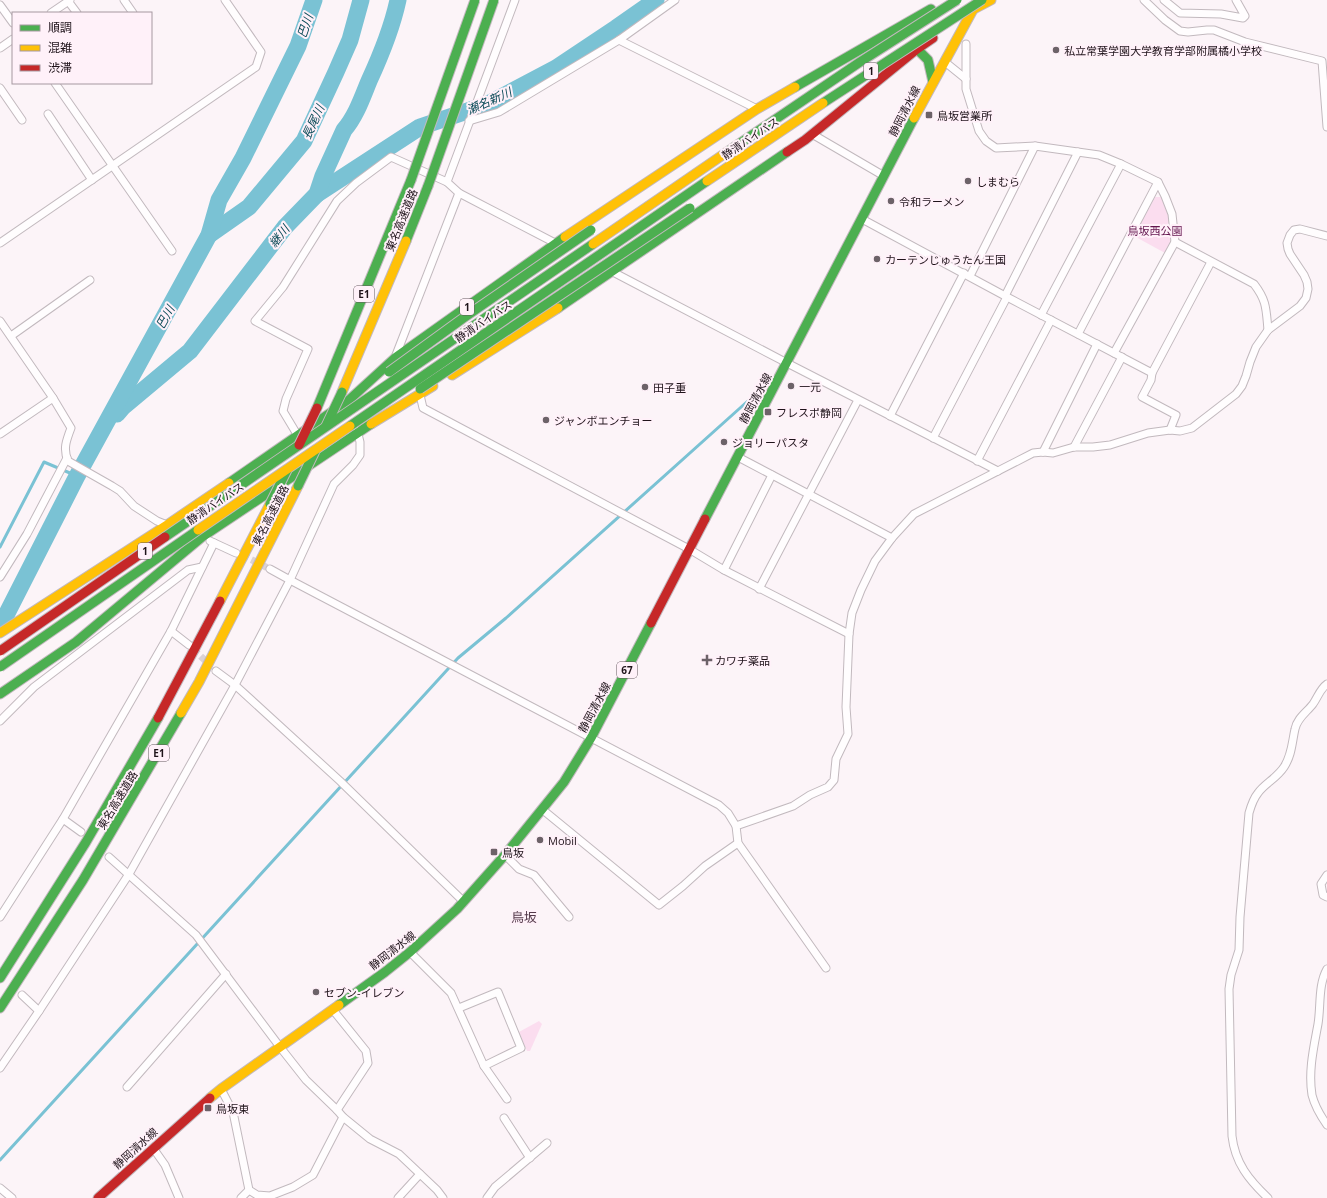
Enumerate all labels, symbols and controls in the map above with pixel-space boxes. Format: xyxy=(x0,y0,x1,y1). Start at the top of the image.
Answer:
water label: 巴川 xyxy=(293,10,318,40)
legend xyxy=(12,12,152,84)
text: 順調 xyxy=(48,19,72,36)
text: 混雑 xyxy=(48,39,72,56)
place label: 私立常葉学園大学教育学部附属橘小学校 xyxy=(1064,43,1262,58)
marker: 私立常葉学園大学教育学部附属橘小学校 xyxy=(1051,45,1061,55)
text: 渋滞 xyxy=(48,59,72,76)
road number: 1 xyxy=(864,63,878,79)
water label: 瀬名新川 xyxy=(464,83,516,119)
street label: 静岡清水線 xyxy=(885,83,923,139)
water label: 長尾川 xyxy=(298,100,329,142)
place label: 鳥坂営業所 xyxy=(937,108,993,123)
marker: 鳥坂営業所 xyxy=(924,110,934,120)
street label: 静清バイパス xyxy=(719,113,781,163)
place label: しまむら xyxy=(976,174,1020,189)
marker: しまむら xyxy=(963,176,973,186)
street label: 東名高速道路 xyxy=(382,187,420,253)
place label: 令和ラーメン xyxy=(899,194,965,209)
marker: 令和ラーメン xyxy=(886,196,896,206)
water label: 継川 xyxy=(265,220,294,251)
park label: 鳥坂西公園 xyxy=(1128,223,1183,238)
place label: カーテンじゅうたん王国 xyxy=(885,252,1006,267)
marker: カーテンじゅうたん王国 xyxy=(872,254,882,264)
road number: E1 xyxy=(354,286,374,302)
street label: 静清バイパス xyxy=(452,296,514,346)
road number: 1 xyxy=(460,299,474,315)
water label: 巴川 xyxy=(152,301,179,332)
street label: 静岡清水線 xyxy=(735,370,775,426)
place label: 一元 xyxy=(799,379,821,394)
place label: 田子重 xyxy=(653,380,686,395)
marker: 一元 xyxy=(786,381,796,391)
marker: 田子重 xyxy=(640,382,650,392)
place label: フレスポ静岡 xyxy=(776,405,842,420)
marker: フレスポ静岡 xyxy=(763,407,773,417)
place label: ジャンボエンチョー xyxy=(554,413,652,428)
marker: ジャンボエンチョー xyxy=(541,415,551,425)
place label: ジョリーパスタ xyxy=(732,435,809,450)
marker: ジョリーパスタ xyxy=(719,437,729,447)
street label: 静清バイパス xyxy=(184,478,246,528)
street label: 東名高速道路 xyxy=(248,482,292,548)
road number: 1 xyxy=(138,543,152,559)
place label: カワチ薬品 xyxy=(715,653,770,668)
marker: カワチ薬品 xyxy=(702,655,712,665)
road number: 67 xyxy=(617,662,637,678)
street label: 静岡清水線 xyxy=(574,679,614,735)
road number: E1 xyxy=(149,745,169,761)
street label: 東名高速道路 xyxy=(94,768,140,832)
place label: Mobil xyxy=(548,833,577,848)
marker: Mobil xyxy=(535,835,545,845)
place label: 鳥坂 xyxy=(502,845,524,860)
marker: 鳥坂 xyxy=(489,847,499,857)
district label: 鳥坂 xyxy=(511,908,537,926)
street label: 静岡清水線 xyxy=(366,927,418,973)
place label: セブン-イレブン xyxy=(324,985,405,1000)
marker: セブン-イレブン xyxy=(311,987,321,997)
place label: 鳥坂東 xyxy=(216,1101,249,1116)
marker: 鳥坂東 xyxy=(203,1103,213,1113)
street label: 静岡清水線 xyxy=(110,1124,160,1172)

